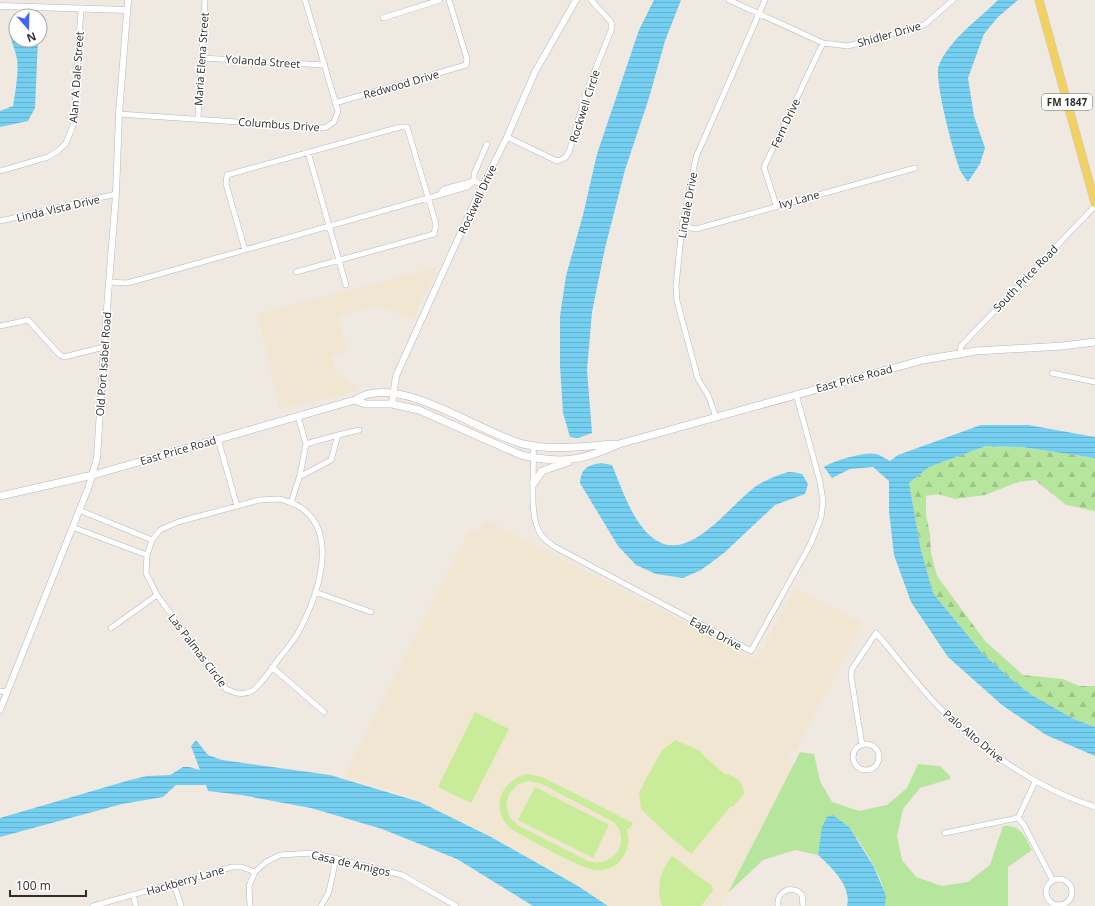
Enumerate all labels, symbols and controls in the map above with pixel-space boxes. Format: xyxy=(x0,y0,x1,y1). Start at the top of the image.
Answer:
north arrow xyxy=(8,8,48,48)
street label: Maria Elena Street xyxy=(190,12,212,106)
street label: Shidler Drive xyxy=(855,18,923,50)
text: N xyxy=(25,29,38,46)
street label: Alan A Dale Street xyxy=(65,31,87,123)
street label: Yolanda Street xyxy=(225,51,301,71)
street label: Redwood Drive xyxy=(361,66,441,102)
street label: Rockwell Circle xyxy=(565,68,603,144)
road number: FM 1847 xyxy=(1042,94,1092,110)
street label: Fern Drive xyxy=(767,96,803,150)
street label: Columbus Drive xyxy=(238,114,320,134)
street label: Rockwell Drive xyxy=(454,162,500,236)
street label: Lindale Drive xyxy=(674,171,700,239)
street label: Ivy Lane xyxy=(777,186,821,212)
street label: Linda Vista Drive xyxy=(15,191,101,225)
street label: South Price Road xyxy=(989,241,1061,315)
street label: Old Port Isabel Road xyxy=(92,311,114,417)
street label: East Price Road xyxy=(814,361,894,395)
street label: East Price Road xyxy=(138,432,218,468)
street label: Las Palmas Circle xyxy=(165,610,231,690)
street label: Eagle Drive xyxy=(687,613,745,653)
street label: Palo Alto Drive xyxy=(940,706,1008,766)
street label: Casa de Amigos xyxy=(310,847,392,879)
street label: Hackberry Lane xyxy=(144,862,226,898)
scale bar xyxy=(10,872,86,898)
text: 100 m xyxy=(16,877,51,894)

